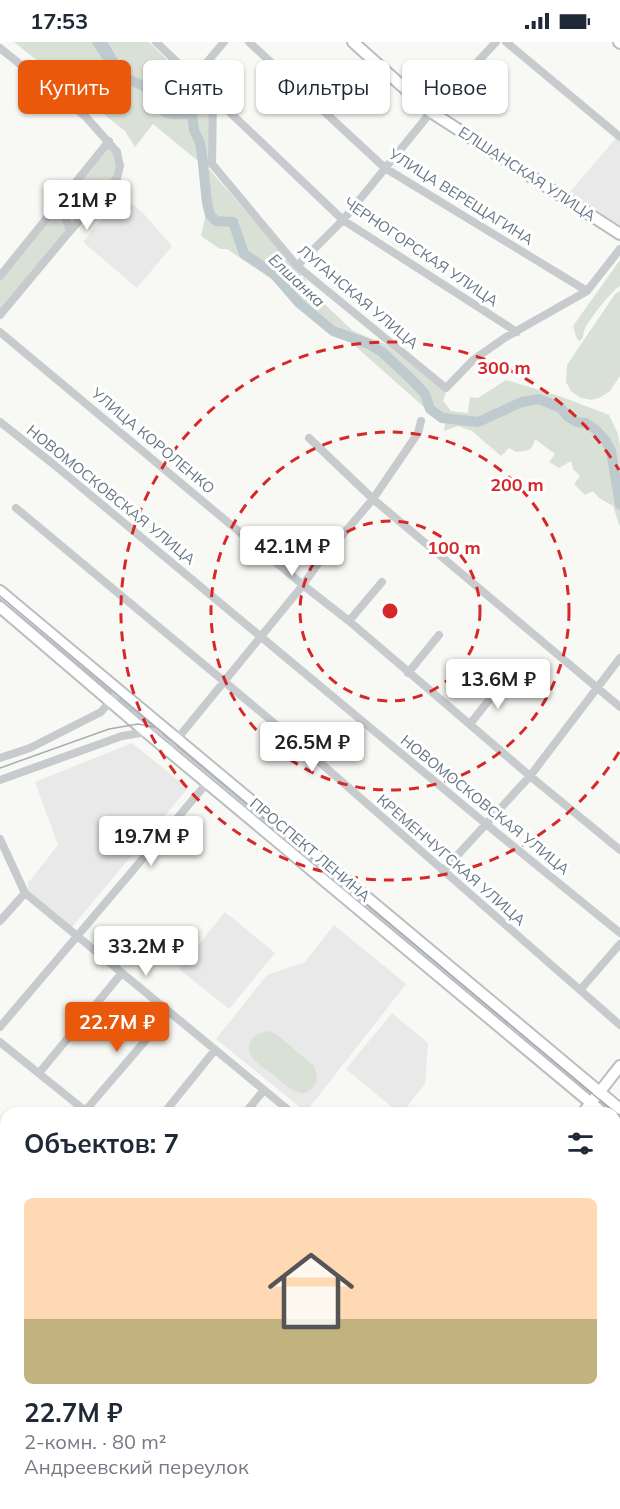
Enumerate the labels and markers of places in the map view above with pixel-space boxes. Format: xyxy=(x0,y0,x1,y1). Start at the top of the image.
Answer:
pin: 21M ₽ xyxy=(45,180,129,231)
pin: 42.1M ₽ xyxy=(237,526,347,577)
centre of rings xyxy=(380,601,400,621)
pin: 13.6M ₽ xyxy=(443,659,553,710)
pin: 26.5M ₽ xyxy=(257,722,367,773)
pin: 19.7M ₽ xyxy=(96,816,206,867)
pin: 33.2M ₽ xyxy=(91,926,201,977)
pin: 22.7M ₽ xyxy=(62,1002,172,1053)

